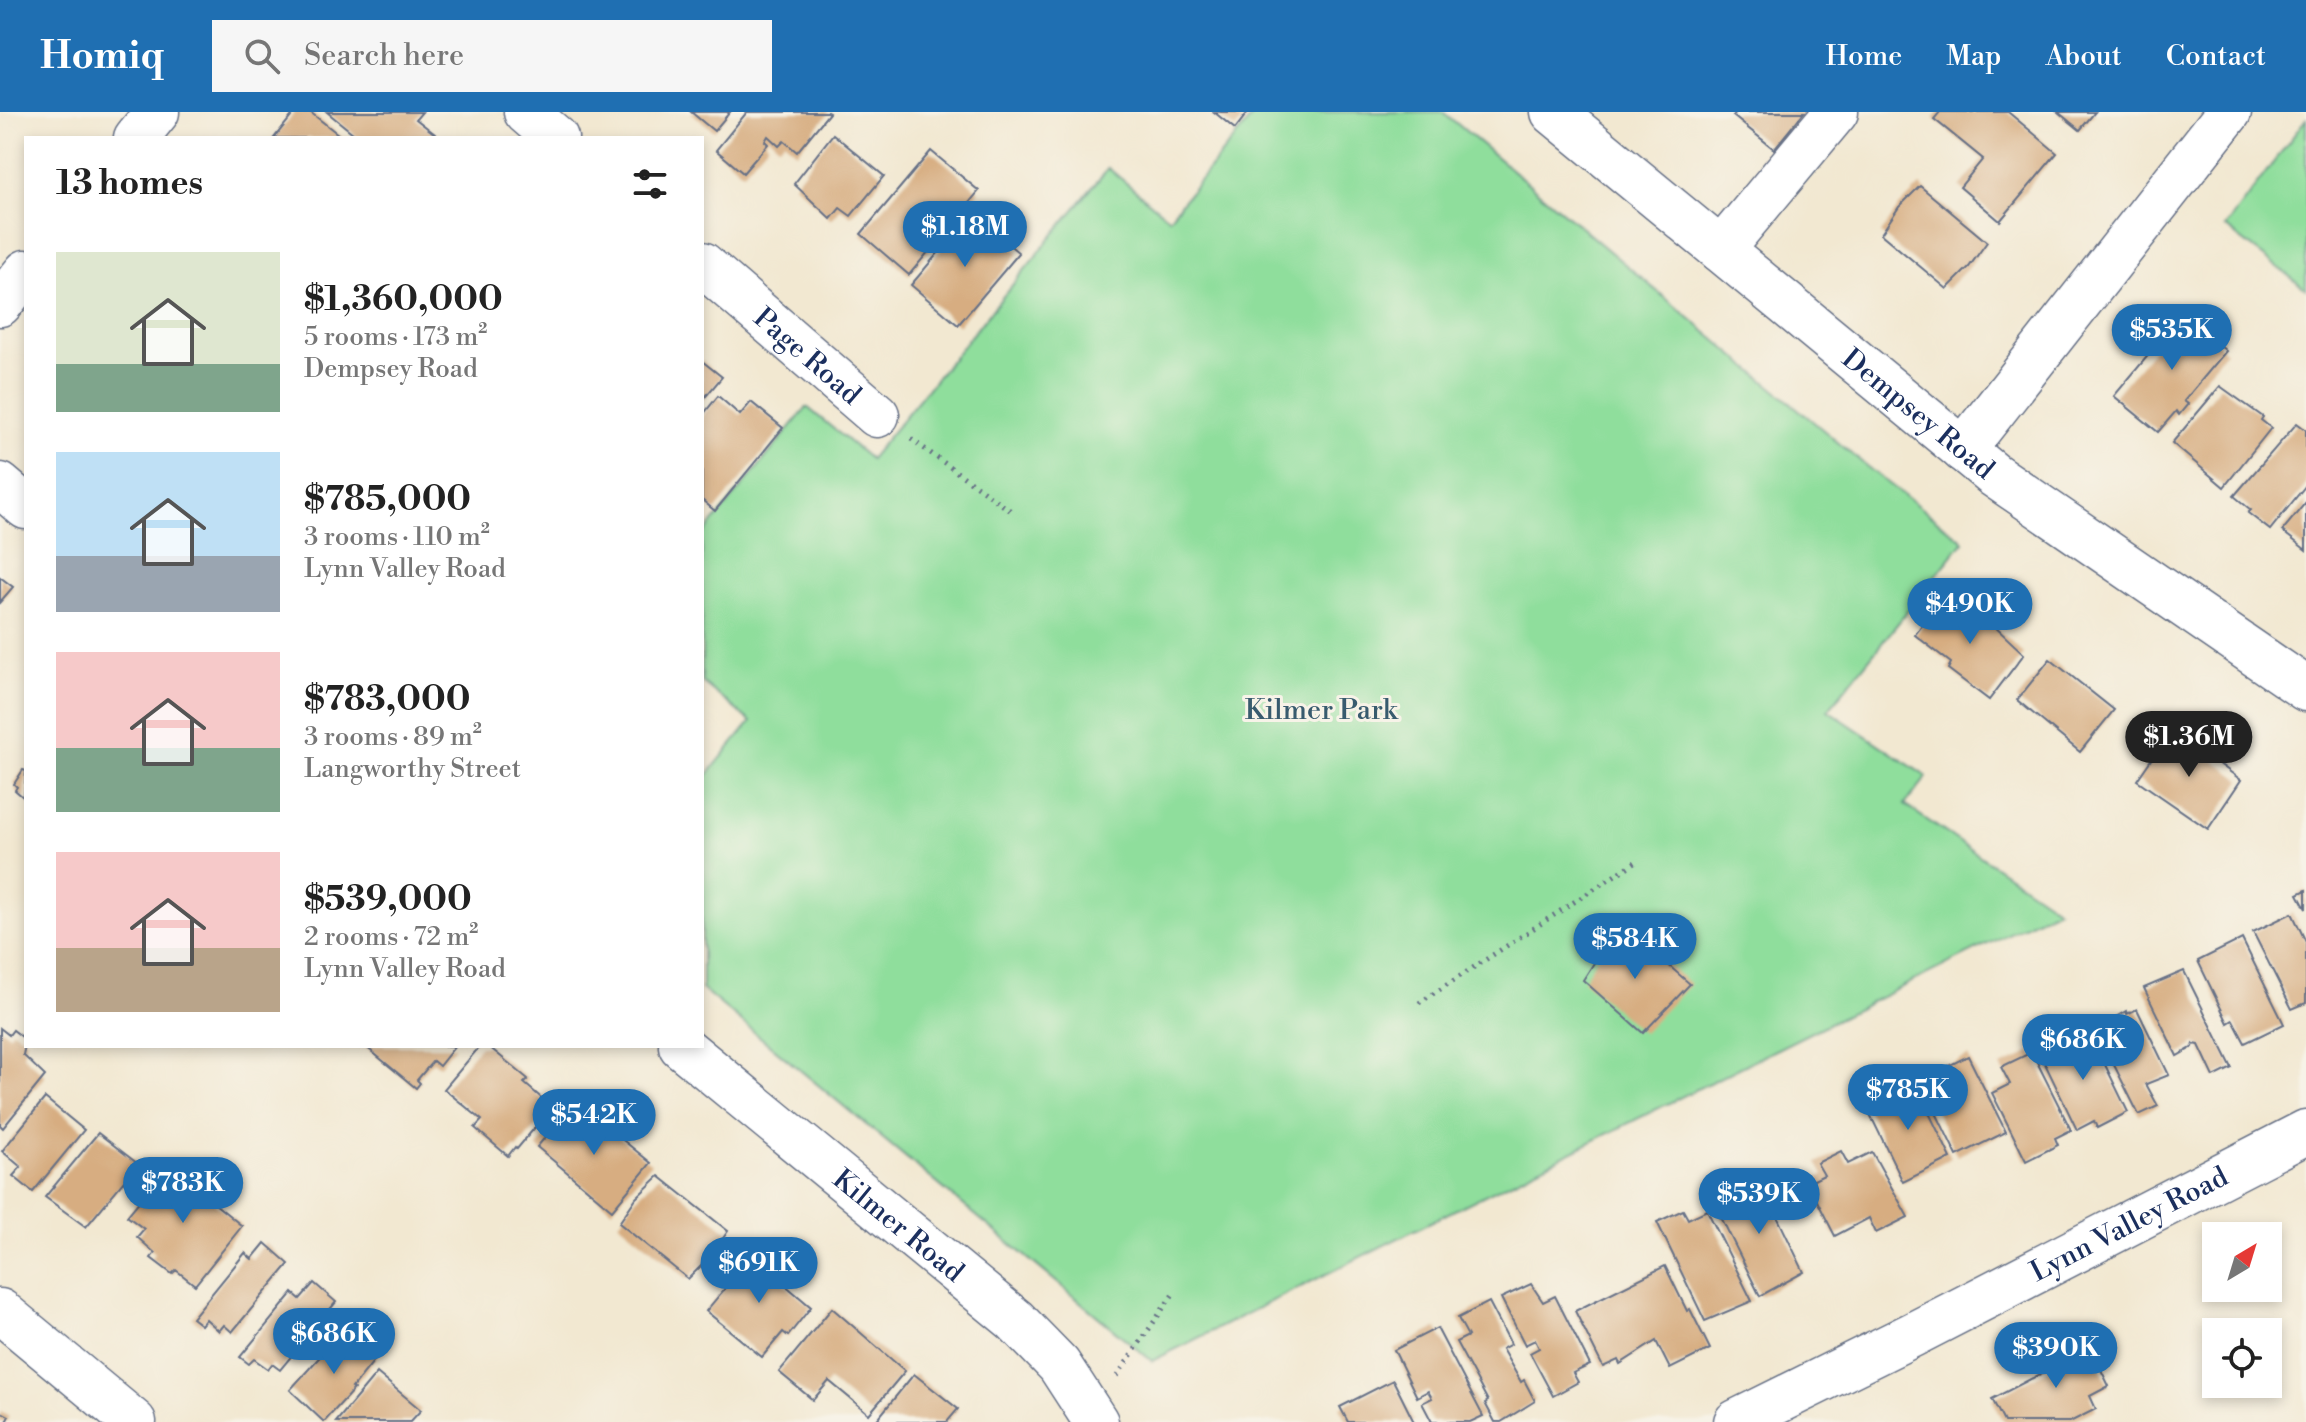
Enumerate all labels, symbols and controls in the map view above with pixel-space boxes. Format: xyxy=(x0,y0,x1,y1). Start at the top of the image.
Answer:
search box xyxy=(212,20,772,92)
text: Homiq xyxy=(40,33,164,80)
icon: search xyxy=(240,34,284,78)
text: Search here xyxy=(304,37,464,75)
text: Home xyxy=(1826,39,1902,74)
text: Map xyxy=(1946,39,2001,74)
text: About xyxy=(2045,39,2122,74)
text: Contact xyxy=(2166,39,2266,74)
icon: filters xyxy=(628,162,672,206)
text: 13 homes xyxy=(56,163,203,205)
pin: $1.18M xyxy=(900,201,1030,269)
text: $1.18M xyxy=(921,211,1009,243)
text: $1,360,000 xyxy=(304,279,503,321)
icon: home xyxy=(120,284,216,380)
street label: Page Road xyxy=(746,301,868,413)
pin: $535K xyxy=(2116,304,2228,372)
text: $535K xyxy=(2130,314,2214,346)
text: 5 rooms · 173 m² xyxy=(304,321,487,353)
street label: Dempsey Road xyxy=(1835,341,2001,487)
text: Dempsey Road xyxy=(304,353,478,385)
text: $785,000 xyxy=(304,479,471,521)
icon: home xyxy=(120,484,216,580)
text: 3 rooms · 110 m² xyxy=(304,521,490,553)
text: Lynn Valley Road xyxy=(304,553,506,585)
pin: $490K xyxy=(1914,578,2026,646)
text: $490K xyxy=(1925,588,2015,620)
text: $783,000 xyxy=(304,679,470,721)
icon: home xyxy=(120,684,216,780)
park label: Kilmer Park xyxy=(1245,693,1399,728)
pin: $1.36M xyxy=(2124,711,2254,779)
text: 3 rooms · 89 m² xyxy=(304,721,482,753)
text: $1.36M xyxy=(2143,721,2235,753)
text: Langworthy Street xyxy=(304,753,521,785)
text: $539,000 xyxy=(304,879,472,921)
icon: home xyxy=(120,884,216,980)
pin: $584K xyxy=(1579,913,1691,981)
text: 2 rooms · 72 m² xyxy=(304,921,478,953)
text: $584K xyxy=(1591,923,1679,955)
text: Lynn Valley Road xyxy=(304,953,506,985)
pin: $686K xyxy=(2027,1014,2139,1082)
text: $686K xyxy=(2040,1024,2126,1056)
pin: $785K xyxy=(1852,1064,1964,1132)
text: $785K xyxy=(1866,1074,1950,1106)
pin: $542K xyxy=(538,1089,650,1157)
text: $542K xyxy=(551,1099,637,1131)
pin: $783K xyxy=(127,1157,239,1225)
street label: Lynn Valley Road xyxy=(2025,1159,2234,1290)
street label: Kilmer Road xyxy=(825,1162,971,1290)
text: $783K xyxy=(141,1167,225,1199)
pin: $539K xyxy=(1703,1168,1815,1236)
text: $539K xyxy=(1717,1178,1801,1210)
north arrow xyxy=(2202,1222,2282,1302)
map controls xyxy=(2202,1222,2282,1398)
pin: $691K xyxy=(703,1237,815,1305)
text: $691K xyxy=(719,1247,799,1279)
pin: $686K xyxy=(278,1308,390,1376)
text: $686K xyxy=(291,1318,377,1350)
button: locate xyxy=(2202,1318,2282,1398)
pin: $390K xyxy=(2000,1322,2112,1390)
text: $390K xyxy=(2012,1332,2100,1364)

